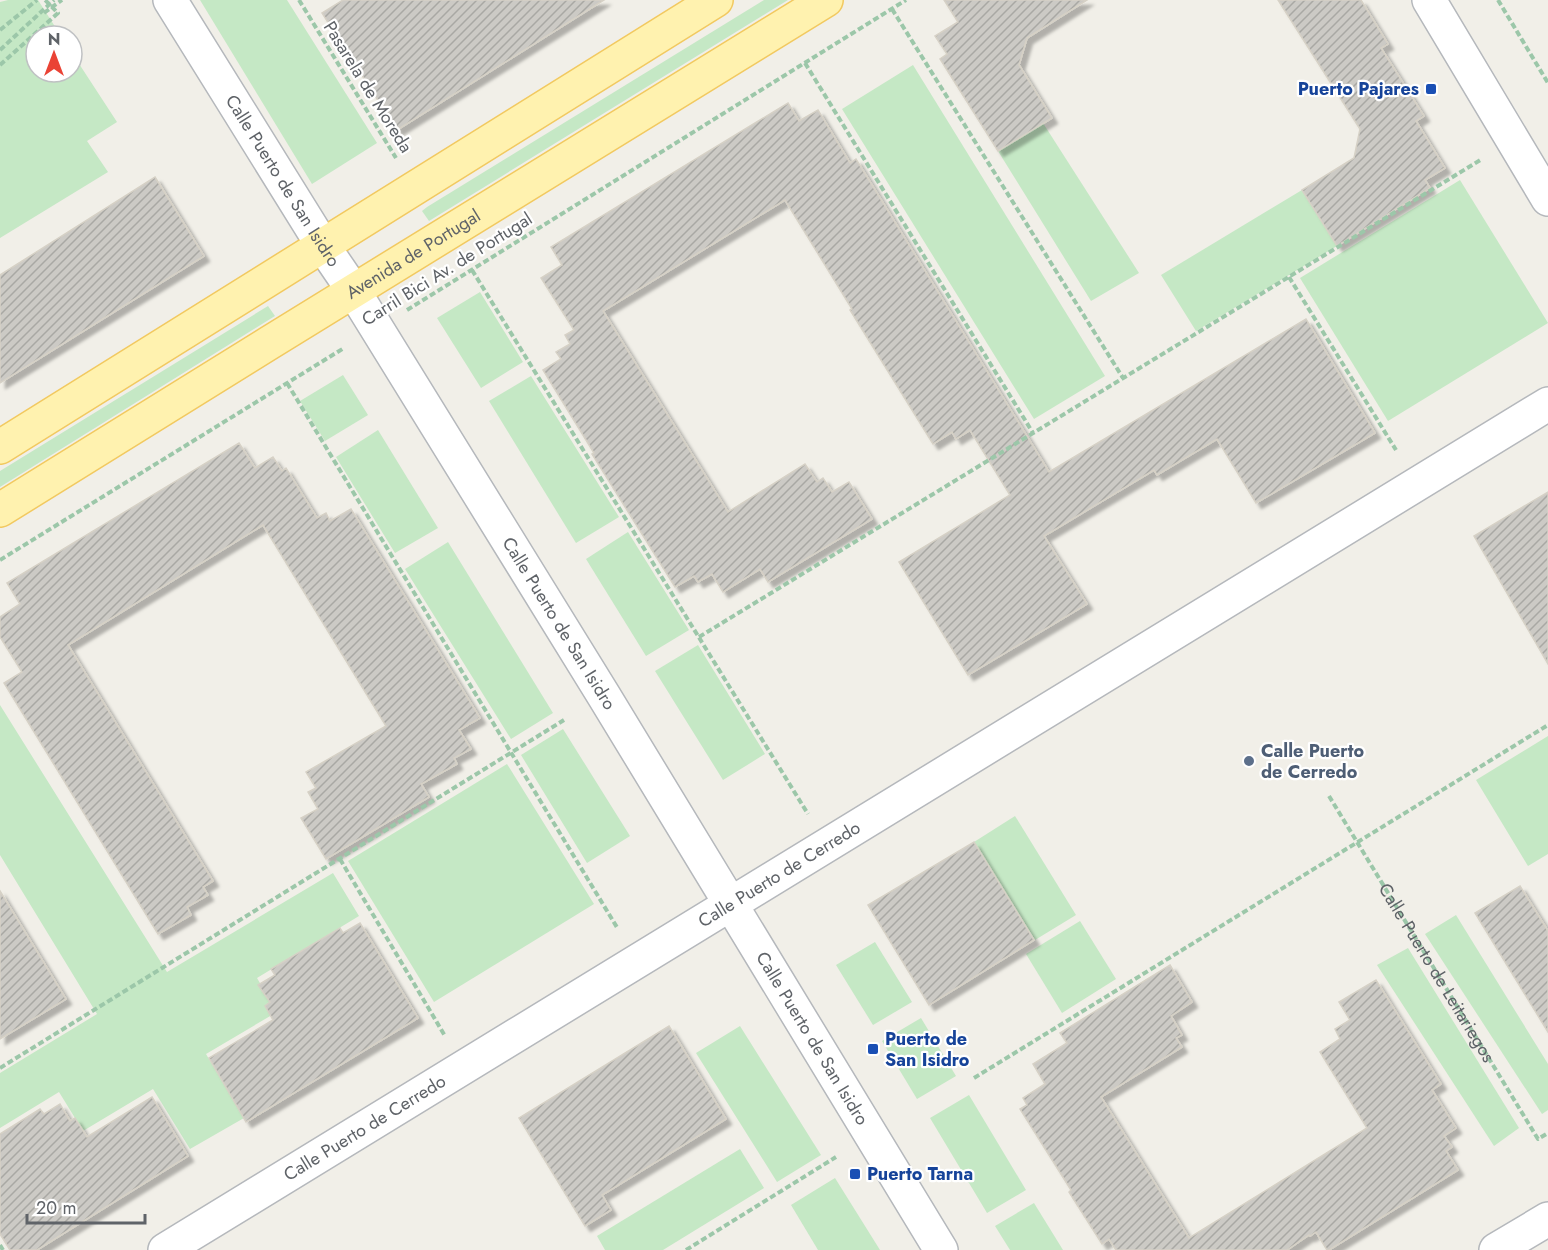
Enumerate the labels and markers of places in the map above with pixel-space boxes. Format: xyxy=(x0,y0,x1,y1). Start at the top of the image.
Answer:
place label: Puerto Pajares xyxy=(1298,76,1419,102)
marker: Puerto Pajares xyxy=(1424,82,1438,96)
place label: Calle Puerto de Cerredo xyxy=(1261,738,1364,785)
marker: Calle Puerto de Cerredo xyxy=(1242,754,1256,768)
place label: Puerto de San Isidro xyxy=(885,1026,970,1073)
marker: Puerto de San Isidro xyxy=(866,1042,880,1056)
place label: Puerto Tarna xyxy=(867,1161,973,1187)
marker: Puerto Tarna xyxy=(848,1167,862,1181)

